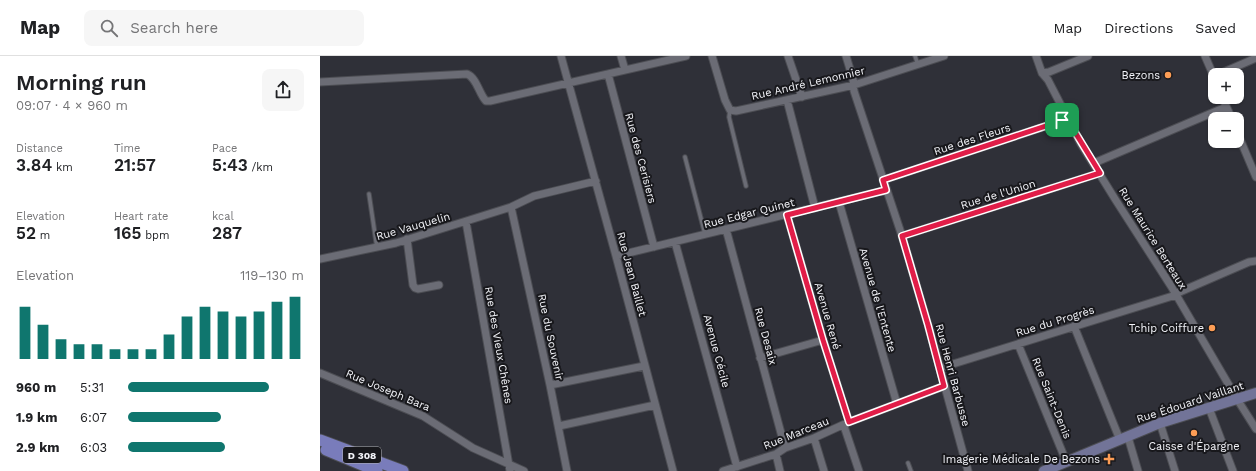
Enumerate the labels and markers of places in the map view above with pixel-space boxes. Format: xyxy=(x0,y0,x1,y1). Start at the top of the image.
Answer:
place label: Bezons xyxy=(1121,69,1160,82)
marker: Bezons xyxy=(1163,70,1173,80)
pin xyxy=(1045,103,1079,137)
place label: Tchip Coiffure xyxy=(1129,322,1204,335)
marker: Tchip Coiffure xyxy=(1207,323,1217,333)
marker: Caisse d'Épargne xyxy=(1189,428,1199,438)
place label: Caisse d'Épargne xyxy=(1148,439,1240,453)
place label: Imagerie Médicale De Bezons xyxy=(943,453,1100,466)
marker: Imagerie Médicale De Bezons xyxy=(1103,453,1115,465)

